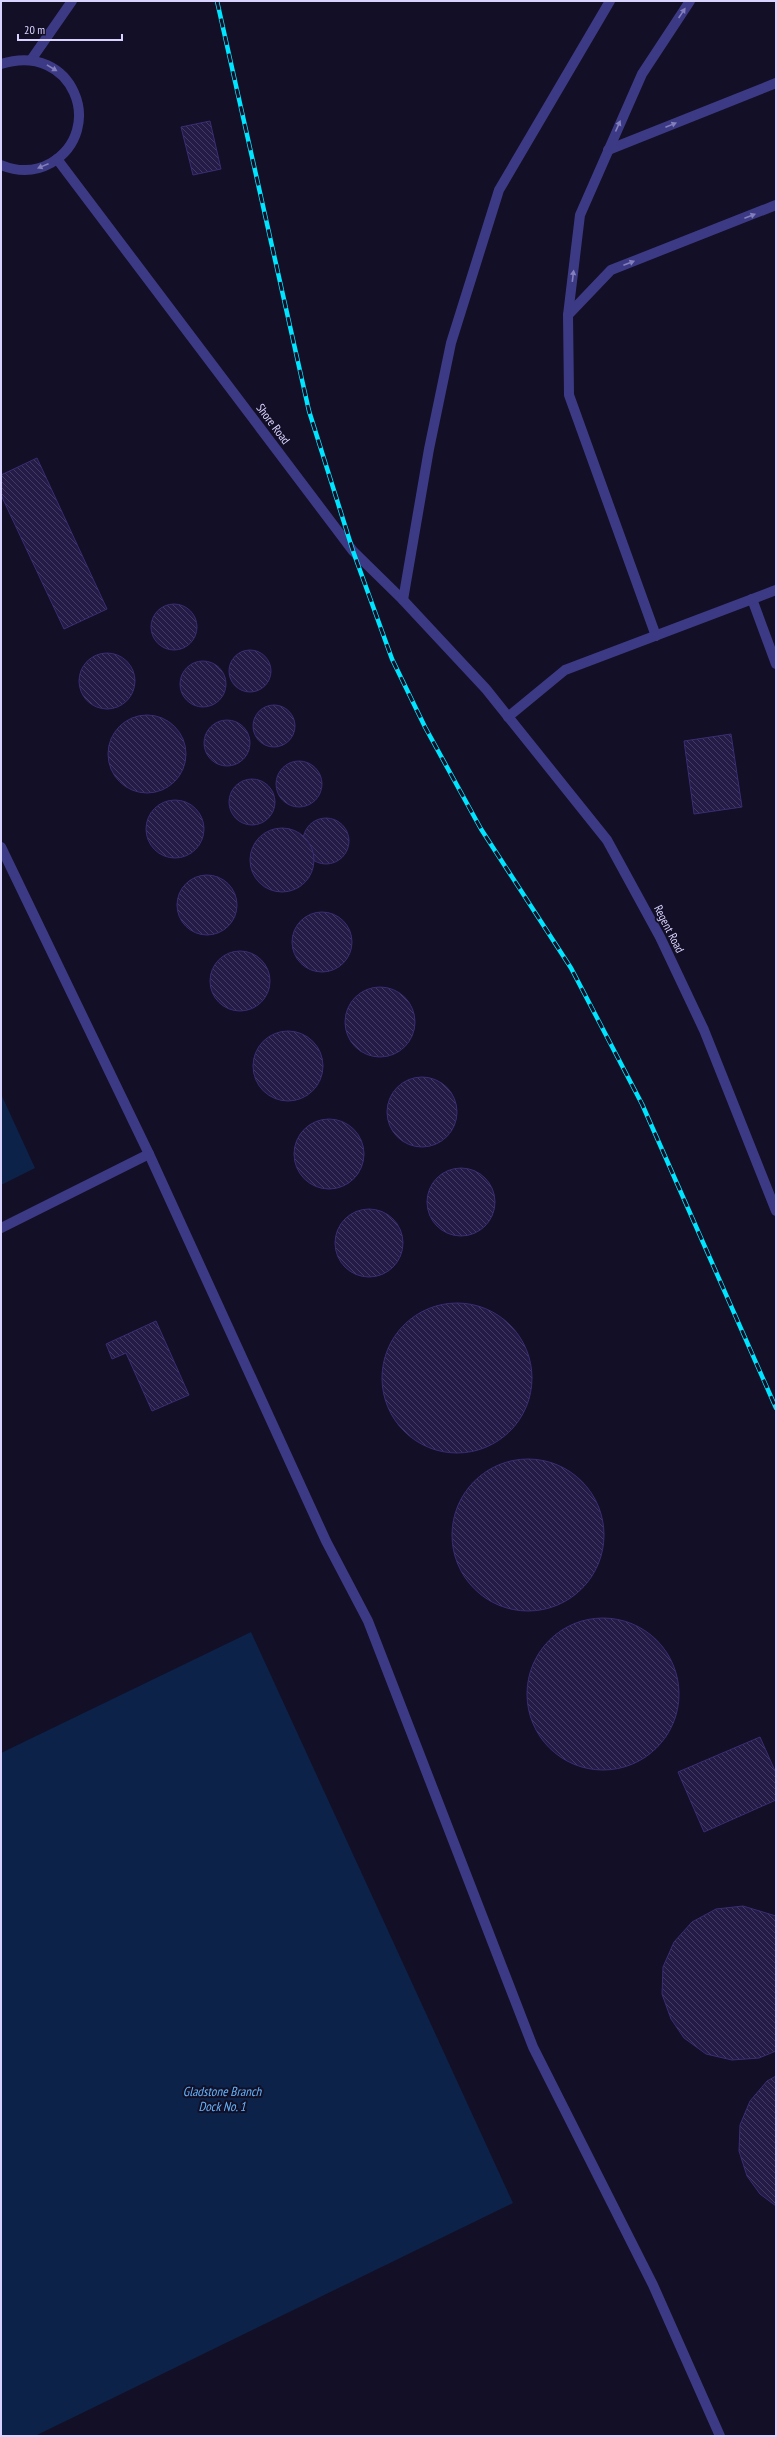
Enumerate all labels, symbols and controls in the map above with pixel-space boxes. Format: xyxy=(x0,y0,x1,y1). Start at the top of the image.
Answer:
one-way arrow xyxy=(678,8,686,19)
scale bar xyxy=(18,16,122,42)
text: 20 m xyxy=(24,22,45,37)
one-way arrow xyxy=(46,64,57,71)
one-way arrow xyxy=(616,120,622,132)
one-way arrow xyxy=(665,121,677,127)
one-way arrow xyxy=(37,163,49,169)
one-way arrow xyxy=(744,212,756,218)
one-way arrow xyxy=(623,260,635,266)
one-way arrow xyxy=(569,270,576,282)
street label: Shore Road xyxy=(253,400,293,447)
street label: Regent Road xyxy=(651,902,688,955)
water label: Gladstone Branch Dock No. 1 xyxy=(183,2083,263,2115)

